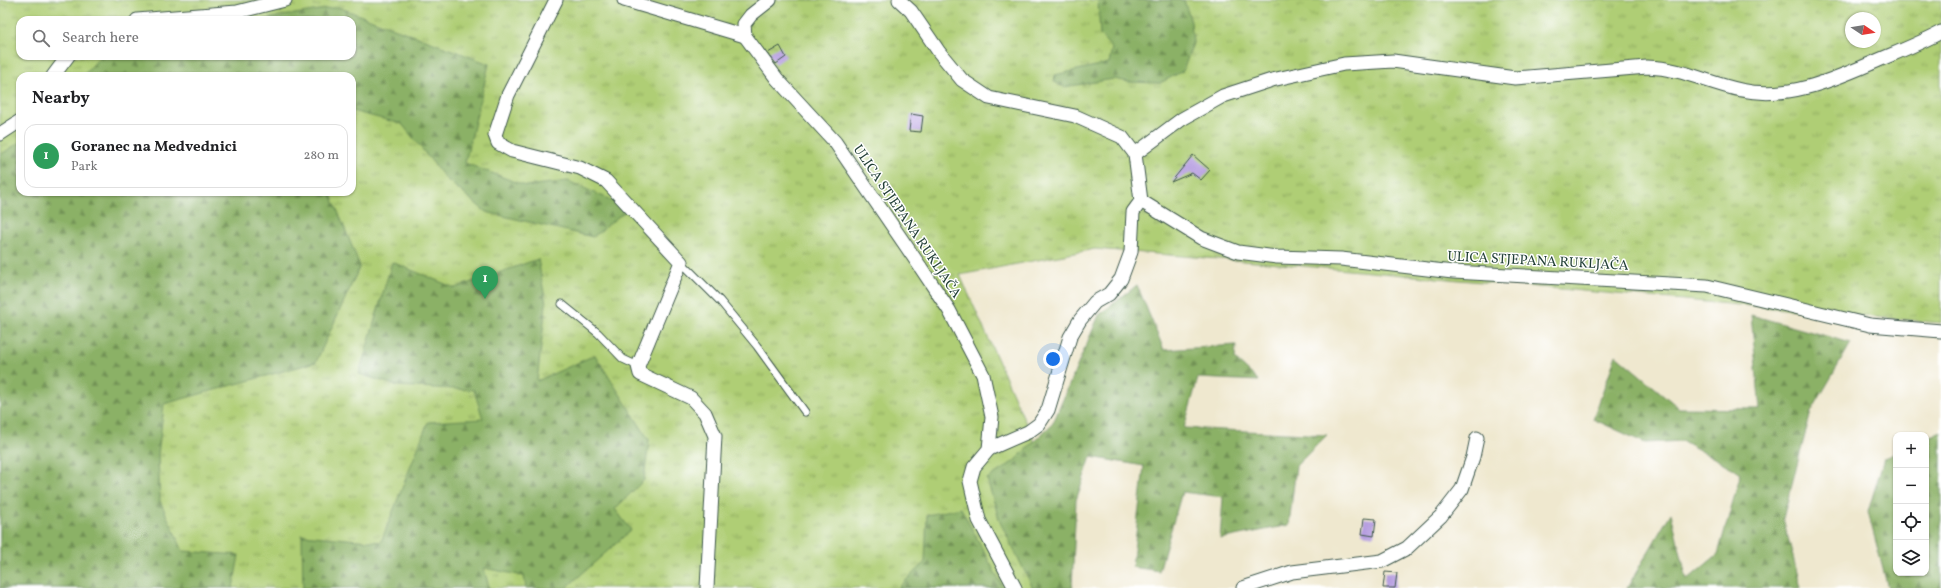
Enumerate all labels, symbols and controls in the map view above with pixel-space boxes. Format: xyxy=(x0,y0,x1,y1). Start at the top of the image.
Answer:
north arrow xyxy=(1845,12,1881,48)
search box xyxy=(16,16,356,60)
icon: search xyxy=(30,27,52,49)
text: Search here xyxy=(62,28,139,49)
text: Nearby xyxy=(32,87,90,110)
text: Goranec na Medvednici xyxy=(71,137,237,158)
street label: ULICA STJEPANA RUKLJAČA xyxy=(848,141,965,302)
text: 1 xyxy=(43,147,49,165)
text: 280 m xyxy=(303,147,339,165)
text: Park xyxy=(71,158,98,176)
street label: ULICA STJEPANA RUKLJAČA xyxy=(1447,247,1629,276)
pin: 1 xyxy=(472,266,498,299)
your location xyxy=(1043,349,1063,369)
map controls xyxy=(1893,432,1929,576)
button: + xyxy=(1893,432,1929,468)
button: − xyxy=(1893,468,1929,504)
button: locate xyxy=(1893,504,1929,540)
button: layers xyxy=(1893,540,1929,576)

